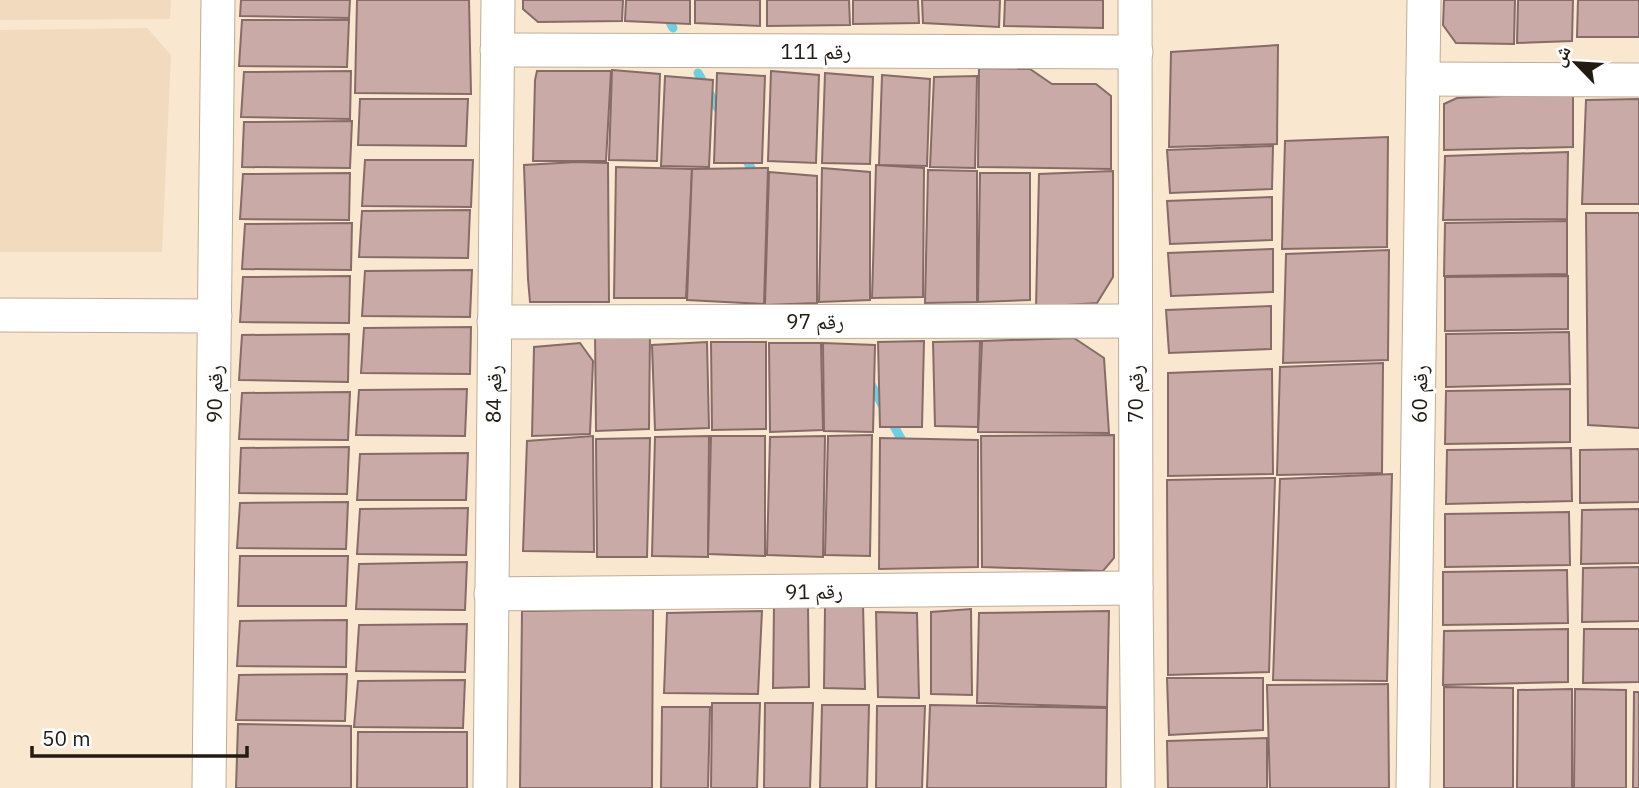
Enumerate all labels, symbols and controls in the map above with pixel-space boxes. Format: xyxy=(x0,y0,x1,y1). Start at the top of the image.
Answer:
north arrow xyxy=(1541,28,1611,98)
street label: رقم 111 xyxy=(781,37,851,66)
text: ش xyxy=(1545,42,1576,70)
street label: رقم 97 xyxy=(786,307,844,336)
street label: رقم 90 xyxy=(199,365,230,423)
street label: رقم 84 xyxy=(478,365,509,423)
street label: رقم 70 xyxy=(1121,365,1150,423)
street label: رقم 60 xyxy=(1404,365,1435,423)
street label: رقم 91 xyxy=(785,576,843,607)
scale bar xyxy=(32,714,247,758)
text: 50 m xyxy=(42,724,91,752)

